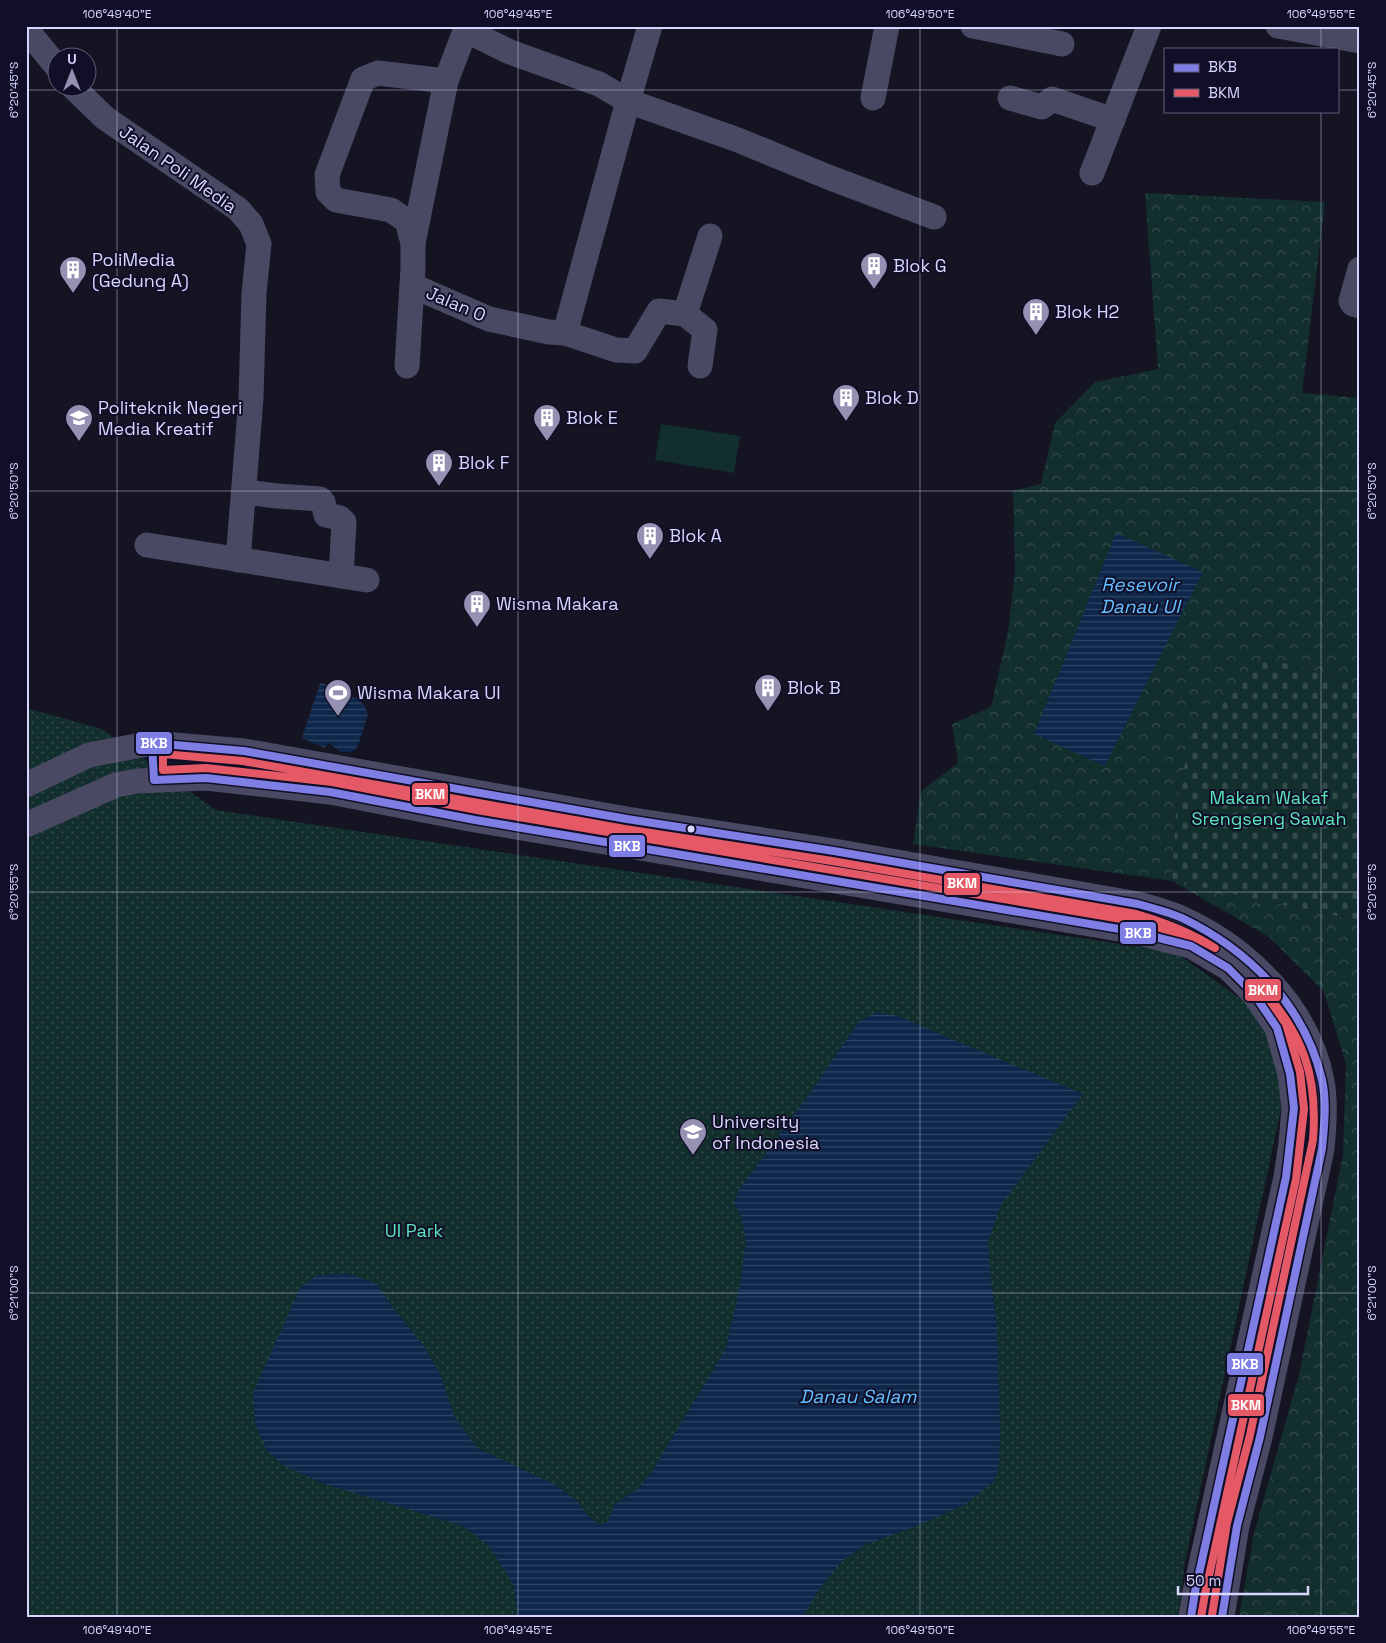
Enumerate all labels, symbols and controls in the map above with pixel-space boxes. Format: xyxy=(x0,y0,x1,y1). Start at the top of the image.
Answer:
text: 106°49'40"E xyxy=(82,6,152,22)
text: 106°49'45"E xyxy=(484,6,552,22)
text: 106°49'50"E xyxy=(885,6,955,22)
text: 106°49'55"E xyxy=(1287,6,1356,22)
north arrow xyxy=(48,48,98,98)
legend xyxy=(1164,48,1338,112)
text: U xyxy=(67,50,77,68)
text: BKB xyxy=(1208,57,1237,76)
text: 6°20'45"S xyxy=(6,62,22,118)
text: 6°20'45"S xyxy=(1364,62,1380,118)
text: BKM xyxy=(1208,83,1240,102)
street label: Jalan Poli Media xyxy=(115,119,242,218)
place label: PoliMedia (Gedung A) xyxy=(92,248,189,292)
building icon: Blok G xyxy=(859,251,889,290)
place label: Blok G xyxy=(893,254,947,277)
building icon: PoliMedia (Gedung A) xyxy=(58,255,88,294)
street label: Jalan O xyxy=(423,281,490,326)
building icon: Blok H2 xyxy=(1021,297,1051,336)
place label: Blok H2 xyxy=(1055,300,1119,323)
building icon: Blok D xyxy=(831,383,861,422)
place label: Blok D xyxy=(865,386,919,409)
place label: Politeknik Negeri Media Kreatif xyxy=(98,396,243,440)
school or university icon: Politeknik Negeri Media Kreatif xyxy=(64,403,94,442)
building icon: Blok E xyxy=(532,403,562,442)
place label: Blok E xyxy=(566,406,618,429)
building icon: Blok F xyxy=(424,448,454,487)
place label: Blok F xyxy=(458,451,510,474)
text: 6°20'50"S xyxy=(6,462,22,520)
text: 6°20'50"S xyxy=(1364,462,1380,520)
building icon: Blok A xyxy=(635,521,665,560)
place label: Blok A xyxy=(669,524,722,547)
water label: Resevoir Danau UI xyxy=(1100,572,1182,619)
building icon: Wisma Makara xyxy=(462,589,492,628)
place label: Wisma Makara xyxy=(496,592,619,615)
building icon: Blok B xyxy=(753,673,783,712)
place label: Blok B xyxy=(787,676,841,699)
sports icon: Wisma Makara UI xyxy=(323,678,353,717)
place label: Wisma Makara UI xyxy=(357,681,501,704)
line badge: BKB xyxy=(135,731,173,755)
text: BKB xyxy=(140,734,168,752)
line badge: BKM xyxy=(411,782,449,806)
text: BKM xyxy=(415,785,445,803)
park label: Makam Wakaf Srengseng Sawah xyxy=(1192,786,1346,830)
unlabelled marker xyxy=(686,824,696,834)
line badge: BKB xyxy=(608,834,646,858)
text: BKB xyxy=(613,837,641,855)
text: 6°20'55"S xyxy=(6,864,22,920)
text: 6°20'55"S xyxy=(1364,864,1380,920)
line badge: BKM xyxy=(943,872,981,896)
text: BKM xyxy=(947,874,977,892)
line badge: BKB xyxy=(1119,921,1157,945)
text: BKB xyxy=(1124,924,1152,942)
line badge: BKM xyxy=(1244,978,1282,1002)
text: BKM xyxy=(1248,981,1278,999)
place label: University of Indonesia xyxy=(712,1110,819,1154)
school or university icon: University of Indonesia xyxy=(678,1117,708,1156)
park label: UI Park xyxy=(385,1219,444,1242)
text: 6°21'00"S xyxy=(6,1265,22,1321)
text: 6°21'00"S xyxy=(1364,1265,1380,1321)
line badge: BKB xyxy=(1226,1352,1264,1376)
text: BKB xyxy=(1231,1355,1259,1373)
water label: Danau Salam xyxy=(800,1384,917,1409)
line badge: BKM xyxy=(1227,1393,1265,1417)
text: BKM xyxy=(1231,1396,1261,1414)
scale bar xyxy=(1178,1563,1308,1595)
text: 50 m xyxy=(1186,1571,1221,1590)
text: 106°49'40"E xyxy=(82,1622,152,1638)
text: 106°49'45"E xyxy=(484,1622,552,1638)
text: 106°49'50"E xyxy=(885,1622,955,1638)
text: 106°49'55"E xyxy=(1287,1622,1356,1638)

